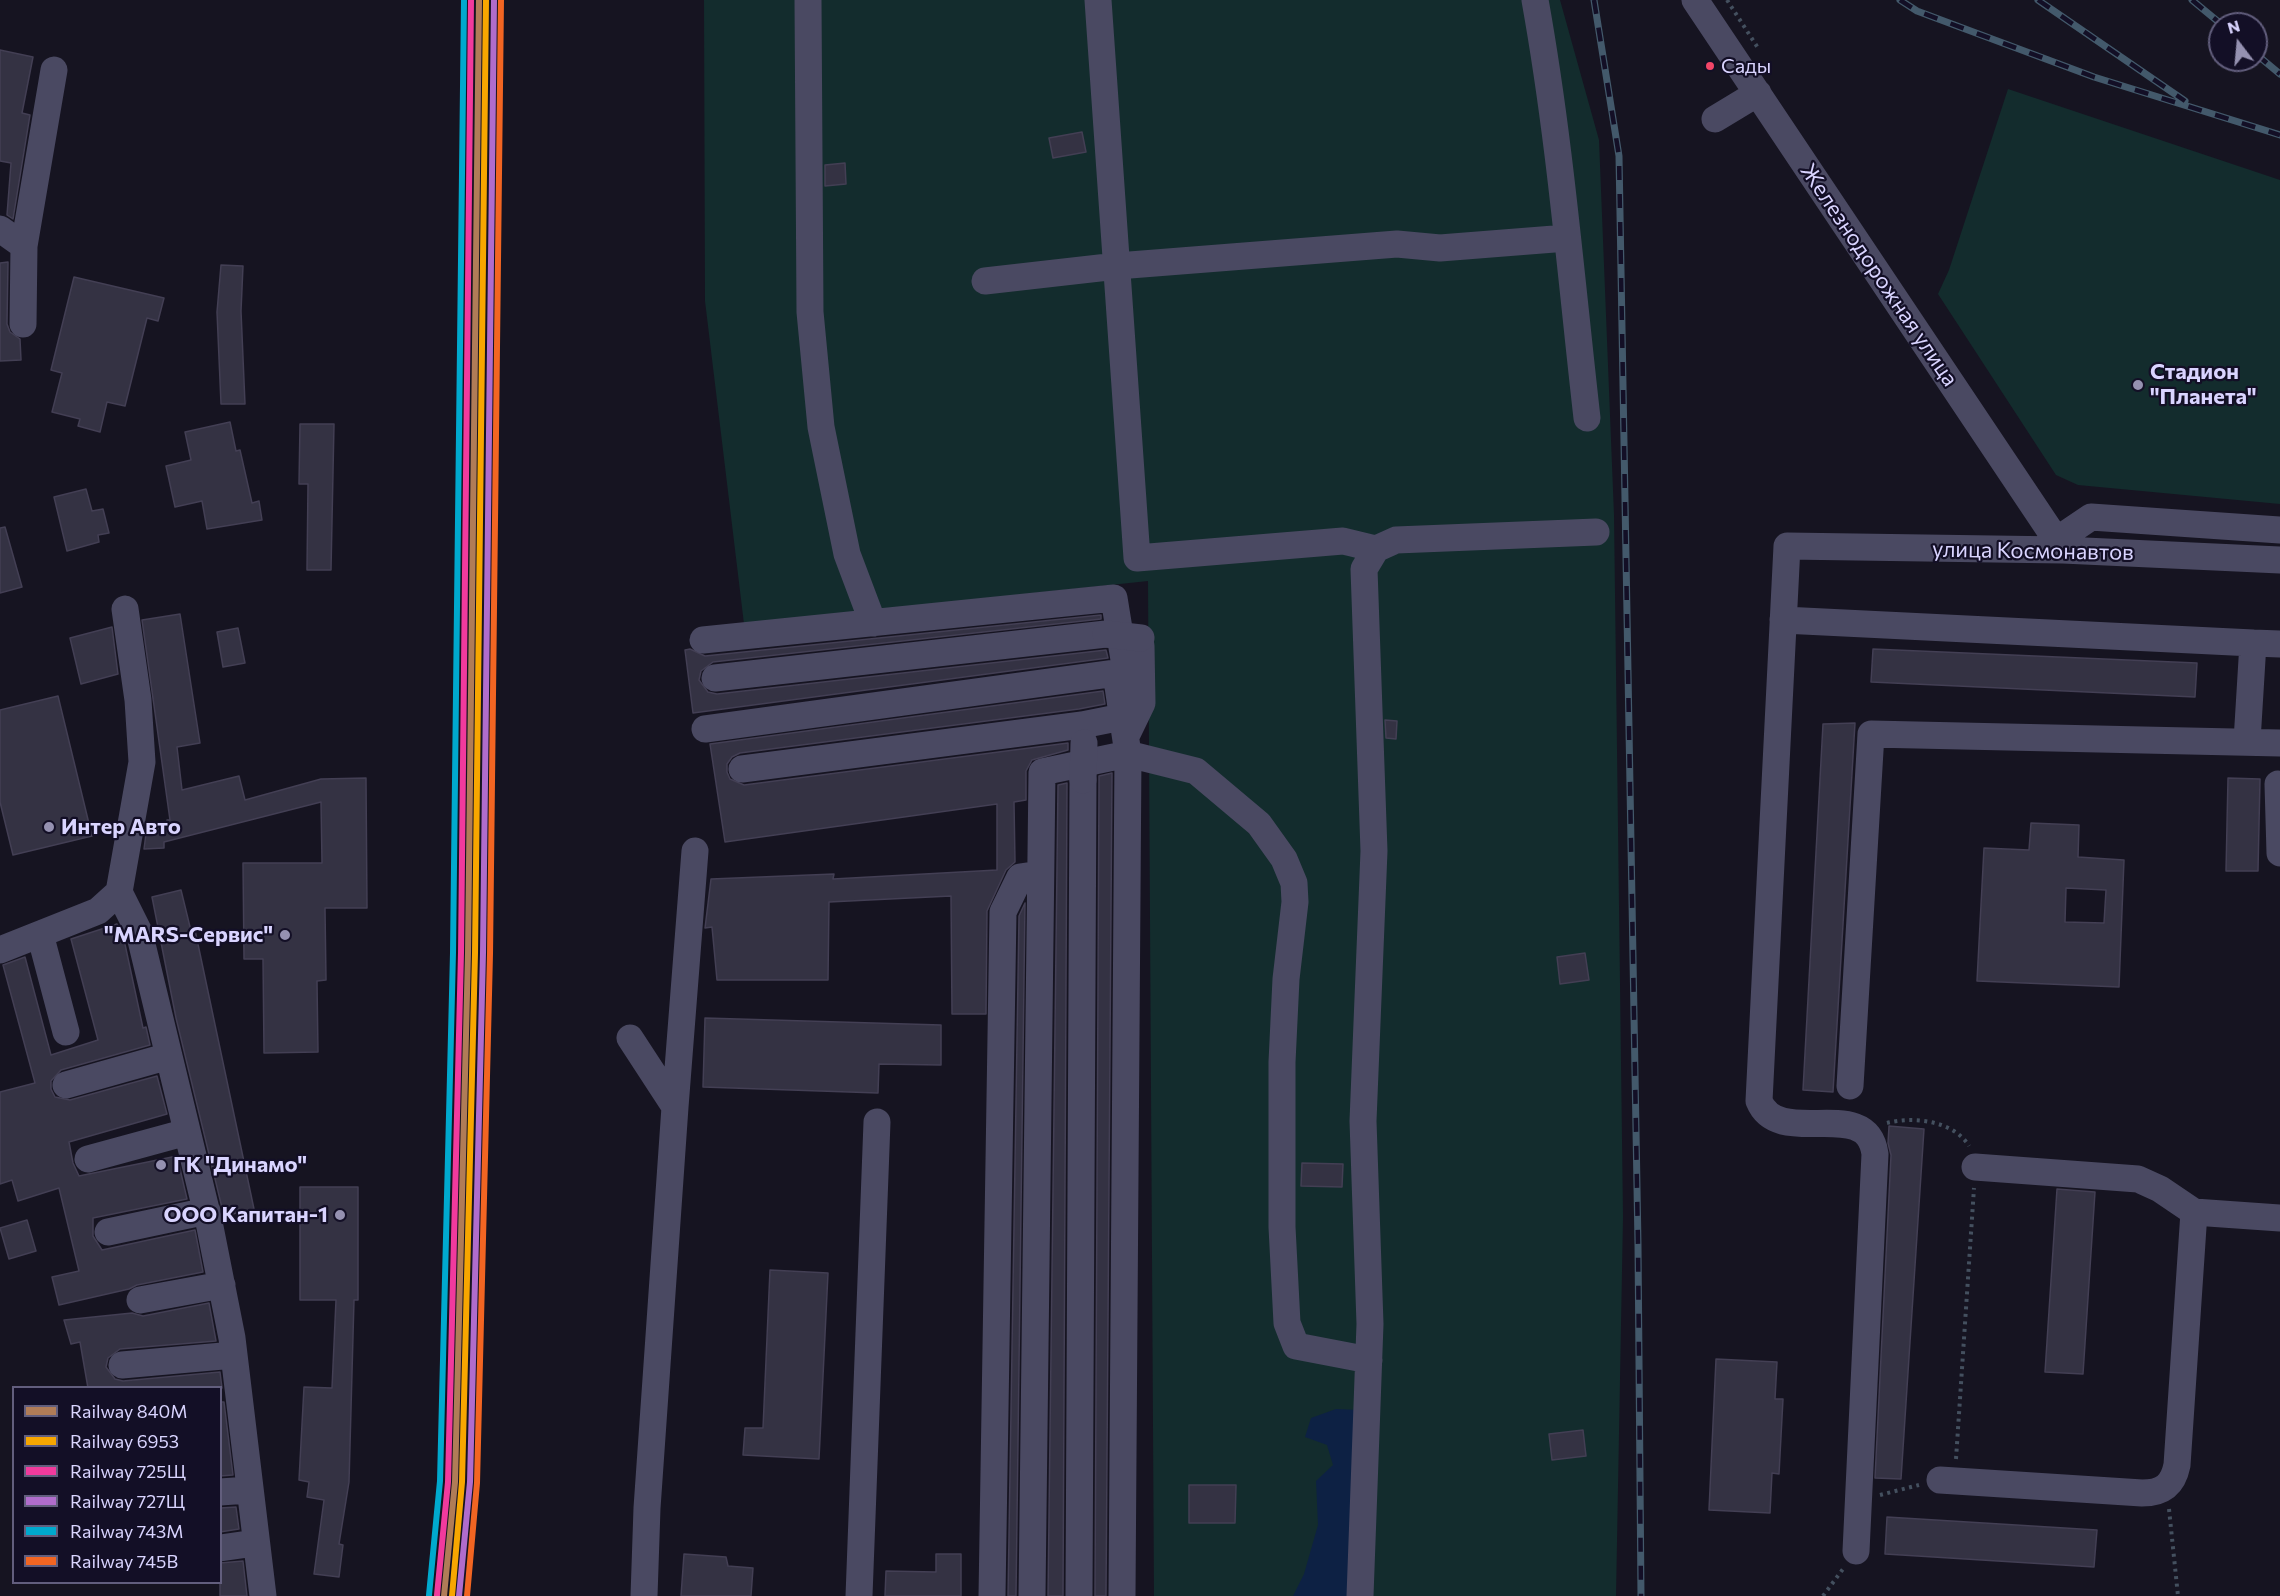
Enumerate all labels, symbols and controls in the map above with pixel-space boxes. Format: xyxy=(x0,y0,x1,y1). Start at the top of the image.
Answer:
north arrow xyxy=(2208,12,2268,72)
text: N xyxy=(2225,15,2242,37)
place label: Сады xyxy=(1721,54,1771,78)
marker: Сады xyxy=(1704,60,1716,72)
street label: Железнодорожная улица xyxy=(1795,159,1963,391)
place label: Стадион "Планета" xyxy=(2150,359,2257,410)
marker: Стадион "Планета" xyxy=(2131,378,2145,392)
street label: улица Космонавтов xyxy=(1932,536,2134,566)
place label: Интер Авто xyxy=(61,814,181,840)
marker: Интер Авто xyxy=(42,820,56,834)
place label: "MARS-Сервис" xyxy=(104,922,273,948)
marker: "MARS-Сервис" xyxy=(278,928,292,942)
place label: ГК "Динамо" xyxy=(173,1152,307,1178)
marker: ГК "Динамо" xyxy=(154,1158,168,1172)
place label: ООО Капитан-1 xyxy=(164,1202,328,1228)
marker: ООО Капитан-1 xyxy=(333,1208,347,1222)
legend xyxy=(12,1386,222,1584)
text: Railway 840М xyxy=(70,1400,188,1422)
text: Railway 6953 xyxy=(70,1430,179,1452)
text: Railway 725Щ xyxy=(70,1460,186,1482)
text: Railway 727Щ xyxy=(70,1490,185,1512)
text: Railway 743М xyxy=(70,1520,184,1542)
text: Railway 745В xyxy=(70,1550,178,1572)

